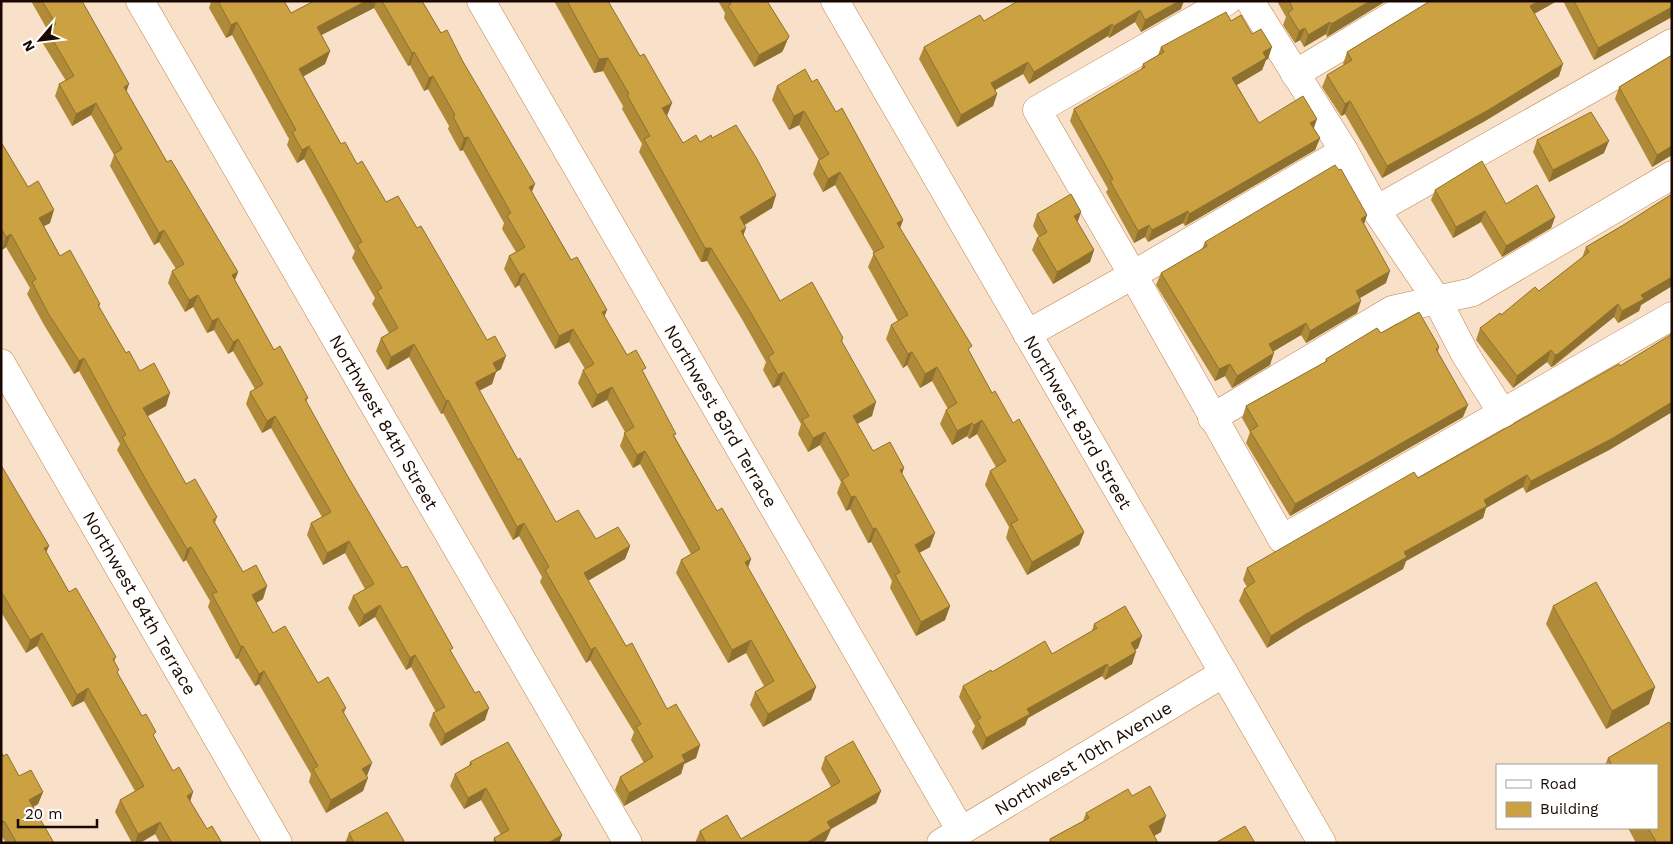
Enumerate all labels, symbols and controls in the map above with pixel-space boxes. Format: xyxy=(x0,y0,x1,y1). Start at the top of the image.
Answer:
north arrow xyxy=(15,15,65,65)
text: N xyxy=(19,38,38,54)
street label: Northwest 83rd Terrace xyxy=(660,321,782,511)
street label: Northwest 84th Street xyxy=(325,331,443,514)
street label: Northwest 83rd Street xyxy=(1020,331,1137,513)
street label: Northwest 84th Terrace xyxy=(79,508,201,698)
street label: Northwest 10th Avenue xyxy=(991,697,1175,819)
legend xyxy=(1496,764,1658,829)
text: Road xyxy=(1540,775,1577,793)
scale bar xyxy=(18,796,96,828)
text: Building xyxy=(1540,800,1598,818)
text: 20 m xyxy=(25,805,63,823)

